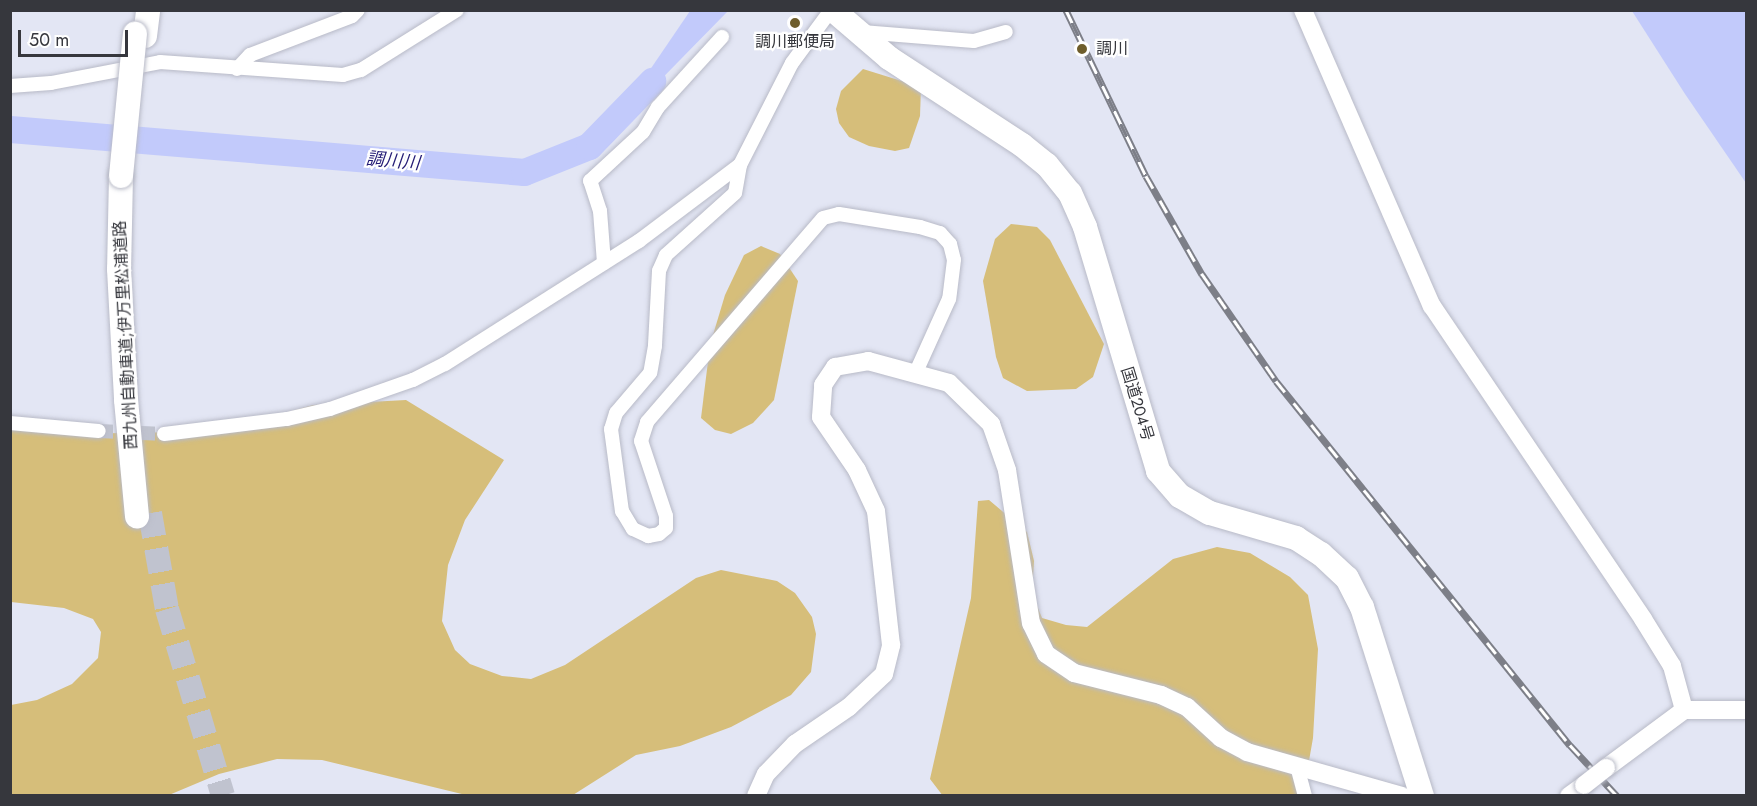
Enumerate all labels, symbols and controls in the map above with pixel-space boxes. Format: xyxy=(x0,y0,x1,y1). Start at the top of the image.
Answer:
marker: 調川郵便局 xyxy=(788,16,802,30)
scale bar xyxy=(21,18,130,56)
text: 50 m xyxy=(29,27,69,53)
place label: 調川郵便局 xyxy=(755,32,835,52)
place label: 調川 xyxy=(1096,39,1128,59)
marker: 調川 xyxy=(1073,40,1091,58)
water label: 調川川 xyxy=(365,148,421,174)
street label: 西九州自動車道;伊万里松浦道路 xyxy=(110,220,142,450)
street label: 国道204号 xyxy=(1117,365,1157,443)

